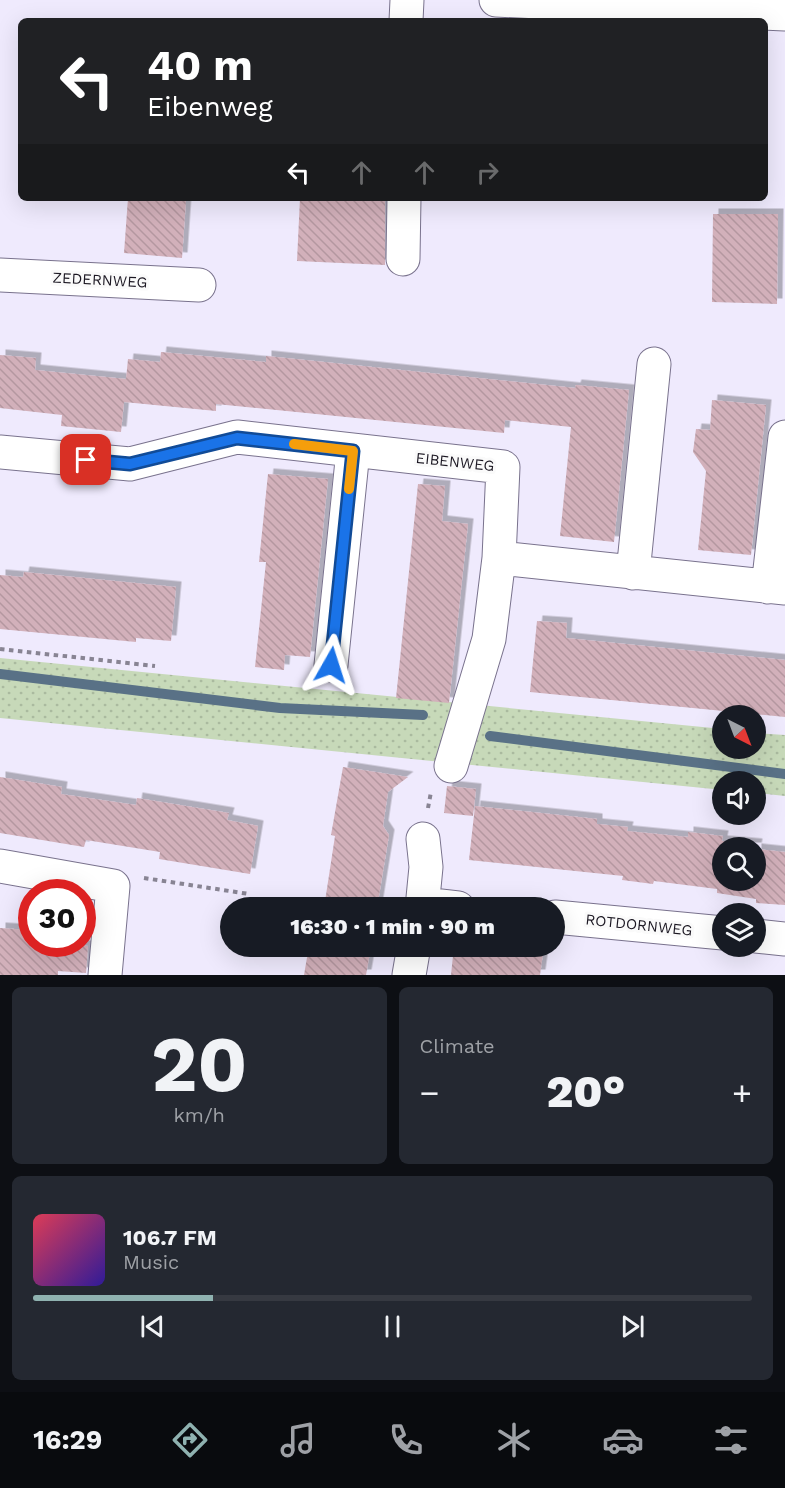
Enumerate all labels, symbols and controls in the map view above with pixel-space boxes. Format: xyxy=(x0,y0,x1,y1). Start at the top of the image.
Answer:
text: 40 m xyxy=(147,41,253,90)
icon: left xyxy=(48,42,126,120)
text: Eibenweg xyxy=(147,91,273,123)
icon: left xyxy=(282,156,315,189)
icon: ahead xyxy=(345,156,378,189)
icon: ahead xyxy=(408,156,441,189)
icon: right xyxy=(471,156,504,189)
street label: ZEDERNWEG xyxy=(52,269,148,291)
pin xyxy=(60,434,111,485)
icon: arrive xyxy=(69,443,102,476)
street label: EIBENWEG xyxy=(415,449,495,475)
position arrow xyxy=(299,633,363,697)
north arrow xyxy=(712,705,766,759)
map controls xyxy=(712,705,766,957)
button: sound xyxy=(712,771,766,825)
button: search xyxy=(712,837,766,891)
speed limit sign: 30 xyxy=(18,879,96,957)
button: layers xyxy=(712,903,766,957)
street label: ROTDORNWEG xyxy=(585,910,693,940)
text: 16:30 · 1 min · 90 m xyxy=(290,914,495,939)
text: 20 xyxy=(151,1018,248,1110)
text: Climate xyxy=(420,1034,495,1058)
text: 20° xyxy=(546,1065,625,1118)
text: − xyxy=(420,1073,439,1112)
text: + xyxy=(732,1073,752,1112)
text: km/h xyxy=(173,1103,225,1127)
text: 106.7 FM xyxy=(123,1225,217,1250)
text: Music xyxy=(123,1250,179,1274)
icon: previous xyxy=(136,1310,169,1343)
icon: pause xyxy=(376,1310,409,1343)
icon: next xyxy=(616,1310,649,1343)
icon: directions xyxy=(169,1419,211,1461)
icon: music xyxy=(277,1419,319,1461)
icon: phone xyxy=(385,1419,427,1461)
icon: climate xyxy=(493,1419,535,1461)
icon: car xyxy=(602,1419,644,1461)
icon: filters xyxy=(710,1419,752,1461)
text: 16:29 xyxy=(33,1424,102,1456)

